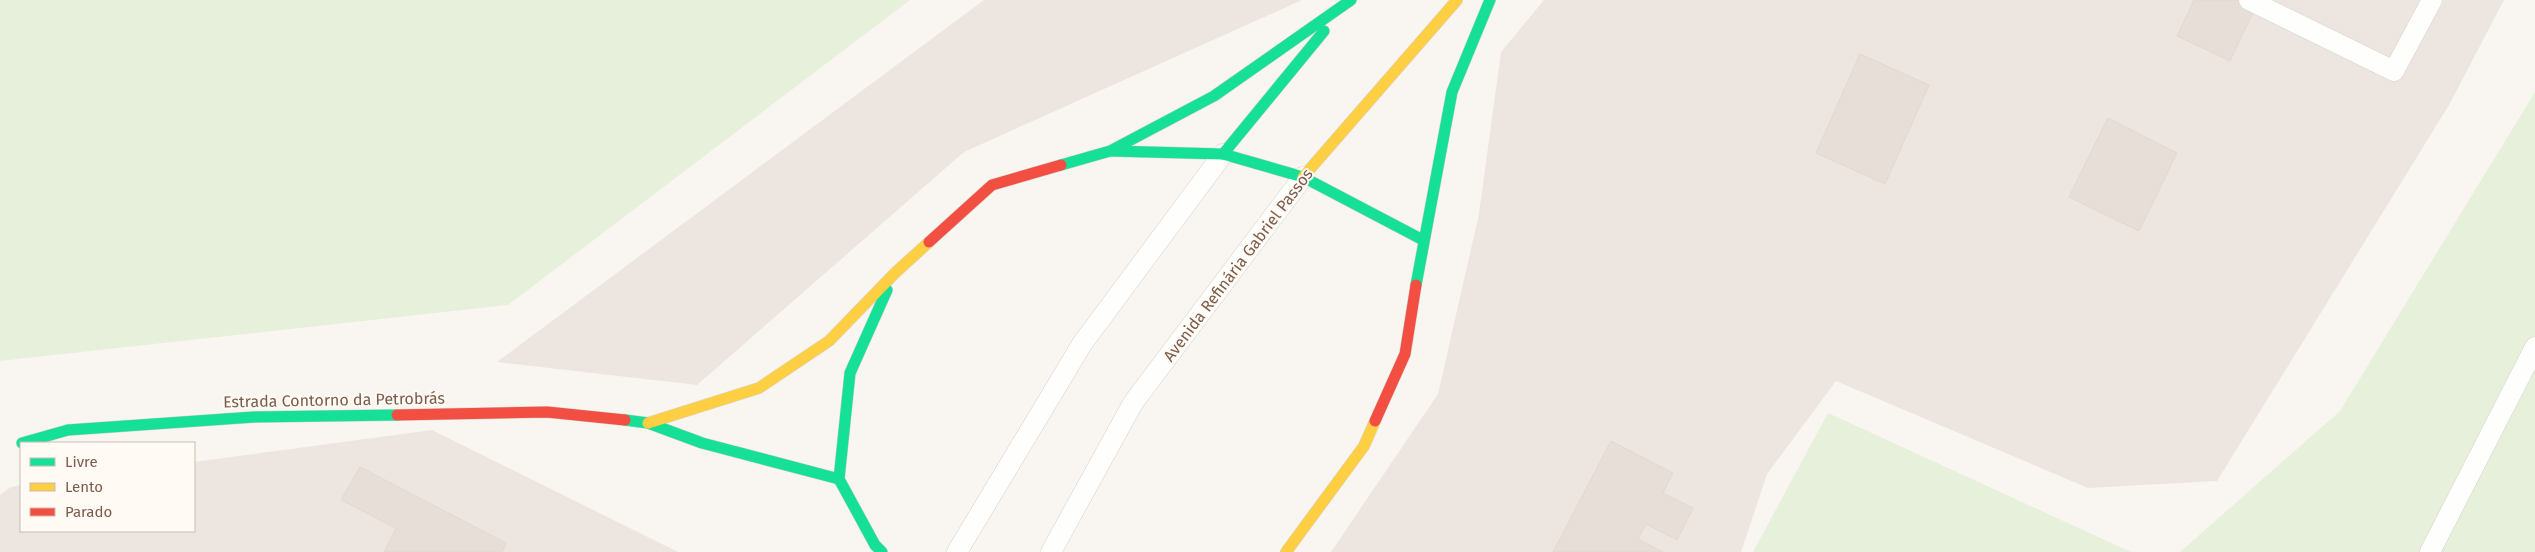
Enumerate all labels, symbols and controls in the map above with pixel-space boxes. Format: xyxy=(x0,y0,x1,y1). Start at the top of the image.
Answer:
street label: Avenida Refinária Gabriel Passos xyxy=(1159,165,1317,365)
street label: Estrada Contorno da Petrobrás xyxy=(223,389,445,411)
legend xyxy=(20,442,195,532)
text: Livre xyxy=(65,453,98,471)
text: Lento xyxy=(65,478,103,496)
text: Parado xyxy=(65,503,112,521)

